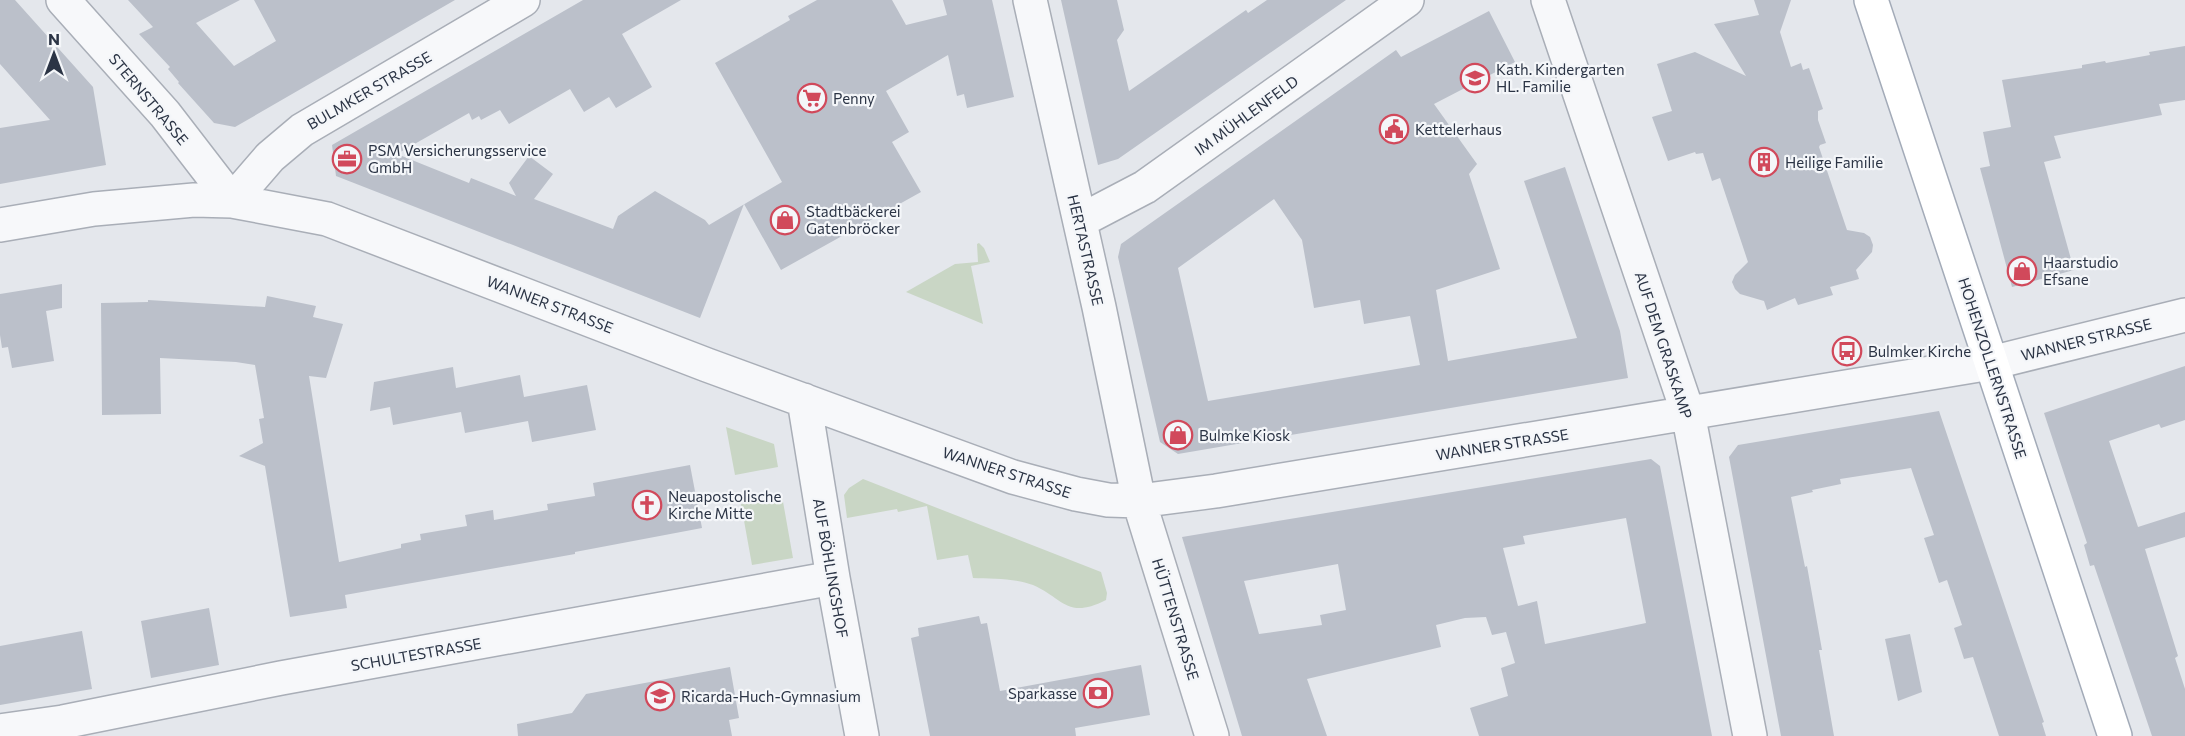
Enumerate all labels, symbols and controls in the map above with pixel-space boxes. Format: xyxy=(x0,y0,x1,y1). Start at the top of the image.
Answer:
north arrow xyxy=(24,24,84,84)
text: N xyxy=(48,29,60,48)
street label: BULMKER STRASSE xyxy=(304,47,434,133)
street label: STERNSTRASSE xyxy=(106,50,192,148)
place label: Kath. Kindergarten HL. Familie xyxy=(1496,60,1625,95)
school or university icon: Kath. Kindergarten HL. Familie xyxy=(1459,62,1491,94)
street label: IM MÜHLENFELD xyxy=(1191,71,1301,159)
supermarket icon: Penny xyxy=(796,82,828,114)
place label: Penny xyxy=(833,89,875,107)
public building icon: Kettelerhaus xyxy=(1378,113,1410,145)
place label: Kettelerhaus xyxy=(1415,120,1502,138)
place label: PSM Versicherungsservice GmbH xyxy=(368,141,547,176)
office icon: PSM Versicherungsservice GmbH xyxy=(331,143,363,175)
building icon: Heilige Familie xyxy=(1748,146,1780,178)
place label: Heilige Familie xyxy=(1785,153,1883,171)
street label: HERTASTRASSE xyxy=(1064,193,1108,307)
place label: Stadtbäckerei Gatenbröcker xyxy=(806,202,901,237)
shop icon: Stadtbäckerei Gatenbröcker xyxy=(769,204,801,236)
place label: Haarstudio Efsane xyxy=(2043,253,2118,288)
shop icon: Haarstudio Efsane xyxy=(2006,255,2038,287)
street label: AUF DEM GRASKAMP xyxy=(1632,269,1696,421)
street label: WANNER STRASSE xyxy=(484,272,616,336)
street label: HOHENZOLLERNSTRASSE xyxy=(1955,275,2031,461)
street label: WANNER STRASSE xyxy=(2019,314,2153,364)
bus stop icon: Bulmker Kirche xyxy=(1831,335,1863,367)
place label: Bulmker Kirche xyxy=(1868,342,1971,360)
shop icon: Bulmke Kiosk xyxy=(1162,419,1194,451)
street label: WANNER STRASSE xyxy=(1434,425,1570,463)
place label: Bulmke Kiosk xyxy=(1199,426,1290,444)
street label: WANNER STRASSE xyxy=(940,443,1074,501)
place label: Neuapostolische Kirche Mitte xyxy=(668,487,781,522)
church icon: Neuapostolische Kirche Mitte xyxy=(631,489,663,521)
street label: AUF BÖHLINGSHOF xyxy=(810,497,852,639)
street label: HÜTTENSTRASSE xyxy=(1149,556,1203,682)
street label: SCHULTESTRASSE xyxy=(349,634,483,674)
bank icon: Sparkasse xyxy=(1082,677,1114,709)
school or university icon: Ricarda-Huch-Gymnasium xyxy=(644,680,676,712)
place label: Sparkasse xyxy=(1008,684,1077,702)
place label: Ricarda-Huch-Gymnasium xyxy=(681,687,861,705)

